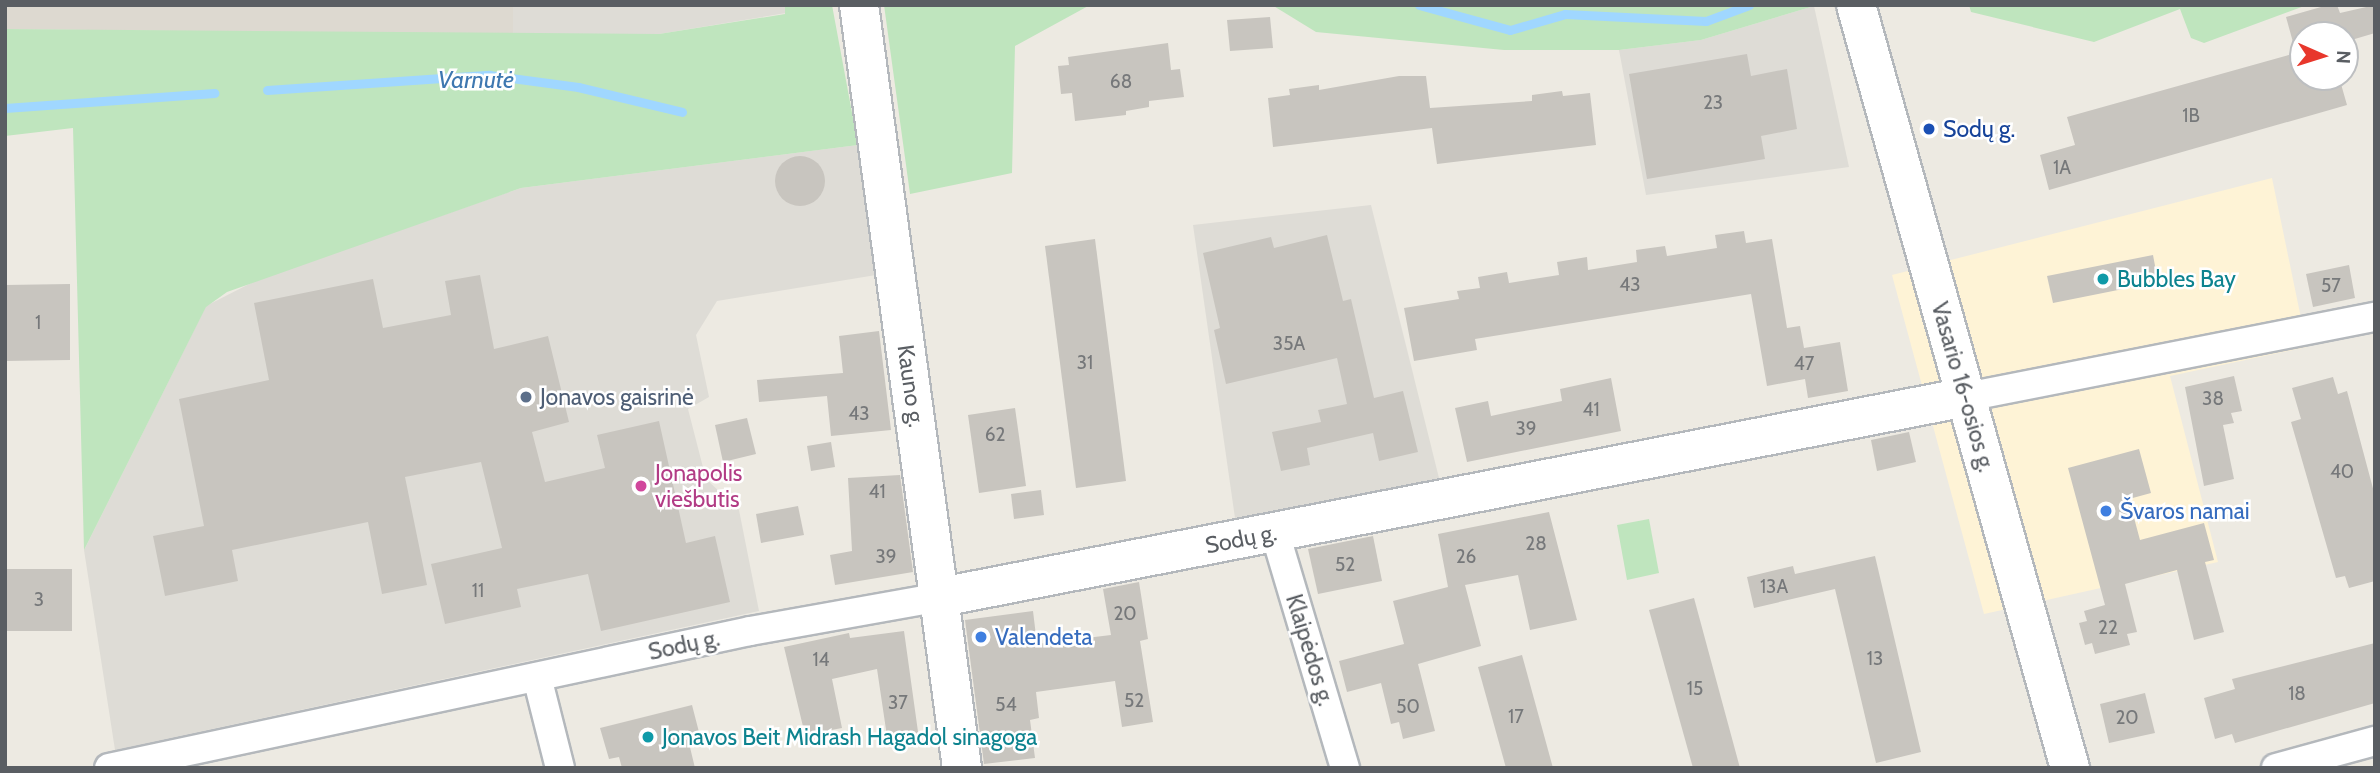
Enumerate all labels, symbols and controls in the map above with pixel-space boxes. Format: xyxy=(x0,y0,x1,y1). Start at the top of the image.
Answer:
north arrow xyxy=(2289,21,2359,91)
text: N xyxy=(2332,50,2355,64)
water label: Varnutė xyxy=(438,66,514,94)
house number: 68 xyxy=(1110,71,1132,93)
house number: 23 xyxy=(1703,92,1723,114)
house number: 1B xyxy=(2182,105,2200,127)
place label: Sodų g. xyxy=(1943,115,2015,143)
marker: Sodų g. xyxy=(1921,121,1937,137)
house number: 1A xyxy=(2053,157,2071,179)
place label: Bubbles Bay xyxy=(2117,265,2236,293)
marker: Bubbles Bay xyxy=(2095,271,2111,287)
house number: 43 xyxy=(1619,274,1641,296)
house number: 57 xyxy=(2321,275,2341,297)
street label: Vasario 16-osios g. xyxy=(1926,299,2000,475)
house number: 1 xyxy=(35,312,41,334)
house number: 35A xyxy=(1273,333,1305,355)
street label: Kauno g. xyxy=(892,343,930,429)
house number: 31 xyxy=(1077,352,1093,374)
house number: 47 xyxy=(1794,353,1814,375)
place label: Jonavos gaisrinė xyxy=(540,383,694,411)
house number: 38 xyxy=(2202,388,2224,410)
marker: Jonavos gaisrinė xyxy=(518,389,534,405)
house number: 41 xyxy=(1582,399,1600,421)
house number: 43 xyxy=(848,403,870,425)
house number: 39 xyxy=(1515,418,1537,440)
house number: 62 xyxy=(985,424,1005,446)
place label: Jonapolis viešbutis xyxy=(655,459,742,513)
house number: 40 xyxy=(2330,461,2354,483)
marker: Jonapolis viešbutis xyxy=(633,478,649,494)
house number: 41 xyxy=(868,481,886,503)
place label: Švaros namai xyxy=(2120,497,2250,525)
marker: Švaros namai xyxy=(2098,503,2114,519)
street label: Sodų g. xyxy=(1203,519,1279,559)
house number: 28 xyxy=(1525,533,1547,555)
house number: 39 xyxy=(875,546,897,568)
house number: 26 xyxy=(1456,546,1476,568)
house number: 52 xyxy=(1335,554,1355,576)
house number: 13A xyxy=(1760,576,1788,598)
house number: 11 xyxy=(472,580,484,602)
house number: 3 xyxy=(34,589,44,611)
street label: Klaipėdos g. xyxy=(1280,591,1340,709)
house number: 20 xyxy=(1113,603,1137,625)
house number: 22 xyxy=(2098,617,2118,639)
place label: Valendeta xyxy=(995,623,1092,651)
street label: Sodų g. xyxy=(646,624,722,666)
marker: Valendeta xyxy=(973,629,989,645)
house number: 13 xyxy=(1867,648,1883,670)
house number: 14 xyxy=(812,649,830,671)
house number: 15 xyxy=(1687,678,1703,700)
house number: 18 xyxy=(2288,683,2306,705)
house number: 52 xyxy=(1124,690,1144,712)
house number: 37 xyxy=(888,692,908,714)
house number: 54 xyxy=(995,694,1017,716)
house number: 50 xyxy=(1396,696,1420,718)
house number: 17 xyxy=(1508,706,1524,728)
house number: 20 xyxy=(2115,707,2139,729)
place label: Jonavos Beit Midrash Hagadol sinagoga xyxy=(662,723,1037,751)
marker: Jonavos Beit Midrash Hagadol sinagoga xyxy=(640,729,656,745)

